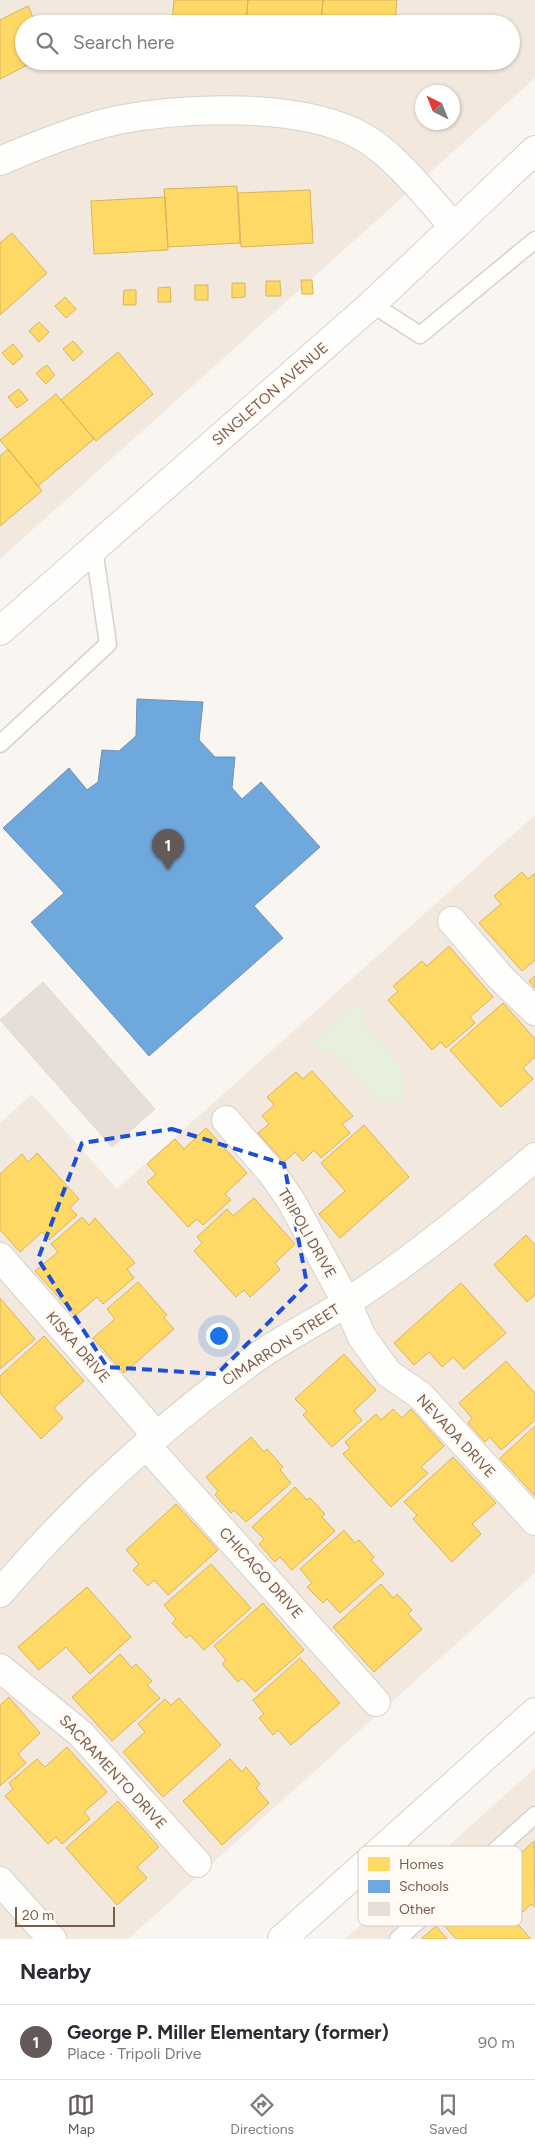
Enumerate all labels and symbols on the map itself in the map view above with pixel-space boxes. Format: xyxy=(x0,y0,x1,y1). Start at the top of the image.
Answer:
north arrow xyxy=(415,85,460,130)
street label: SINGLETON AVENUE xyxy=(208,339,332,449)
pin: 1 xyxy=(152,829,184,870)
street label: TRIPOLI DRIVE xyxy=(274,1185,340,1281)
street label: CIMARRON STREET xyxy=(219,1300,344,1390)
street label: KISKA DRIVE xyxy=(42,1308,114,1386)
your location xyxy=(206,1323,232,1349)
street label: NEVADA DRIVE xyxy=(413,1391,499,1481)
street label: CHICAGO DRIVE xyxy=(215,1524,307,1622)
street label: SACRAMENTO DRIVE xyxy=(56,1711,170,1833)
legend xyxy=(358,1846,522,1926)
text: Homes xyxy=(399,1856,444,1873)
text: Schools xyxy=(399,1878,449,1895)
text: Other xyxy=(399,1901,436,1918)
scale bar xyxy=(15,1904,115,1927)

